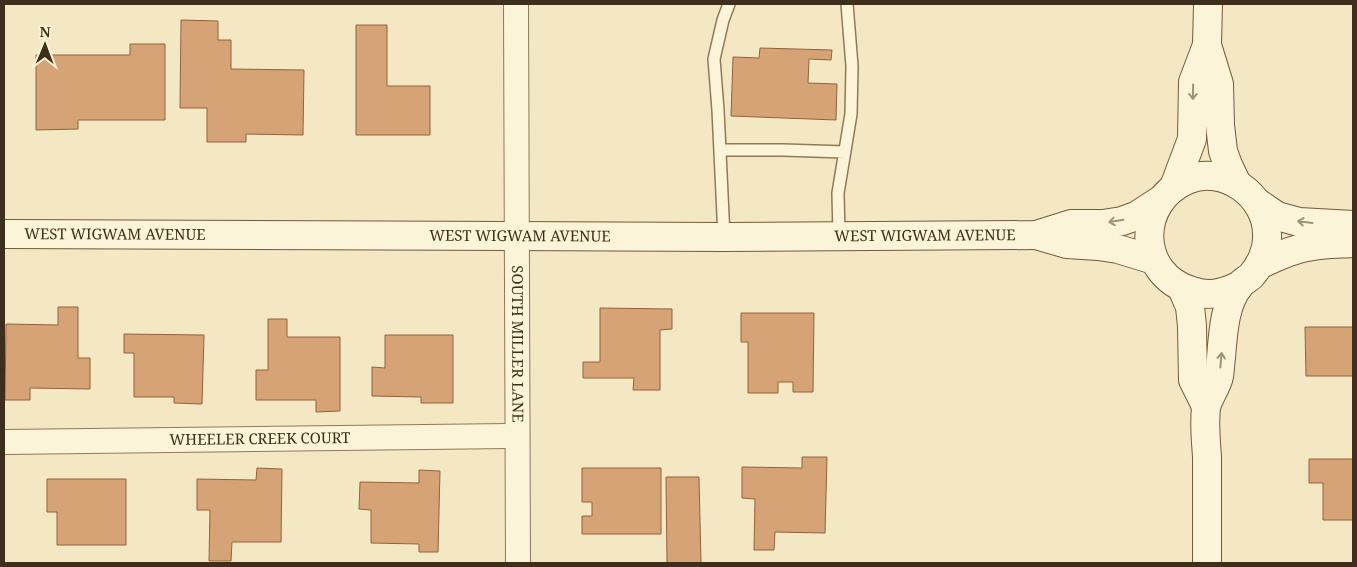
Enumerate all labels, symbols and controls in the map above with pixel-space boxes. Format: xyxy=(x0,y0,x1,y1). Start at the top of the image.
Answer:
north arrow xyxy=(20,20,70,70)
text: N xyxy=(40,22,51,41)
one-way arrow xyxy=(1188,83,1197,99)
one-way arrow xyxy=(1109,217,1125,227)
one-way arrow xyxy=(1297,217,1313,227)
street label: WEST WIGWAM AVENUE xyxy=(24,223,206,244)
street label: WEST WIGWAM AVENUE xyxy=(834,224,1016,245)
street label: WEST WIGWAM AVENUE xyxy=(429,225,611,246)
street label: SOUTH MILLER LANE xyxy=(508,265,528,423)
one-way arrow xyxy=(1216,353,1225,369)
street label: WHEELER CREEK COURT xyxy=(169,427,351,449)

